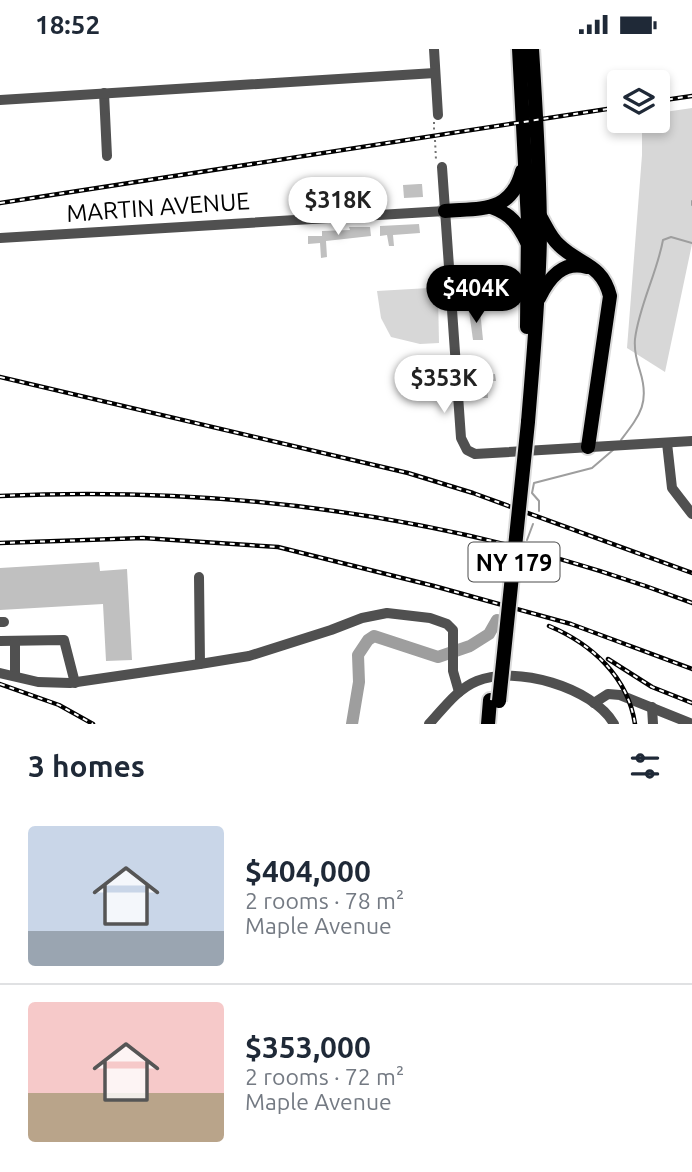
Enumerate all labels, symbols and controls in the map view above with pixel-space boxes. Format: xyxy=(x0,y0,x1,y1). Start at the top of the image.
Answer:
text: 18:52 xyxy=(35,10,100,39)
map controls xyxy=(607,70,670,133)
button: layers xyxy=(607,70,670,133)
pin: $318K xyxy=(289,177,387,237)
street label: MARTIN AVENUE xyxy=(65,187,251,227)
text: $318K xyxy=(304,187,372,212)
pin: $404K xyxy=(427,265,525,325)
text: $404K xyxy=(442,275,510,300)
pin: $353K xyxy=(395,355,493,415)
text: $353K xyxy=(410,365,478,390)
road number: NY 179 xyxy=(468,543,560,582)
icon: filters xyxy=(626,747,664,785)
text: 3 homes xyxy=(28,749,145,783)
icon: home xyxy=(84,854,168,938)
text: $404,000 xyxy=(245,854,371,888)
text: 2 rooms · 78 m² xyxy=(245,888,404,913)
text: Maple Avenue xyxy=(245,913,392,938)
icon: home xyxy=(84,1030,168,1114)
text: $353,000 xyxy=(245,1030,371,1064)
text: 2 rooms · 72 m² xyxy=(245,1064,404,1089)
text: Maple Avenue xyxy=(245,1089,392,1114)

